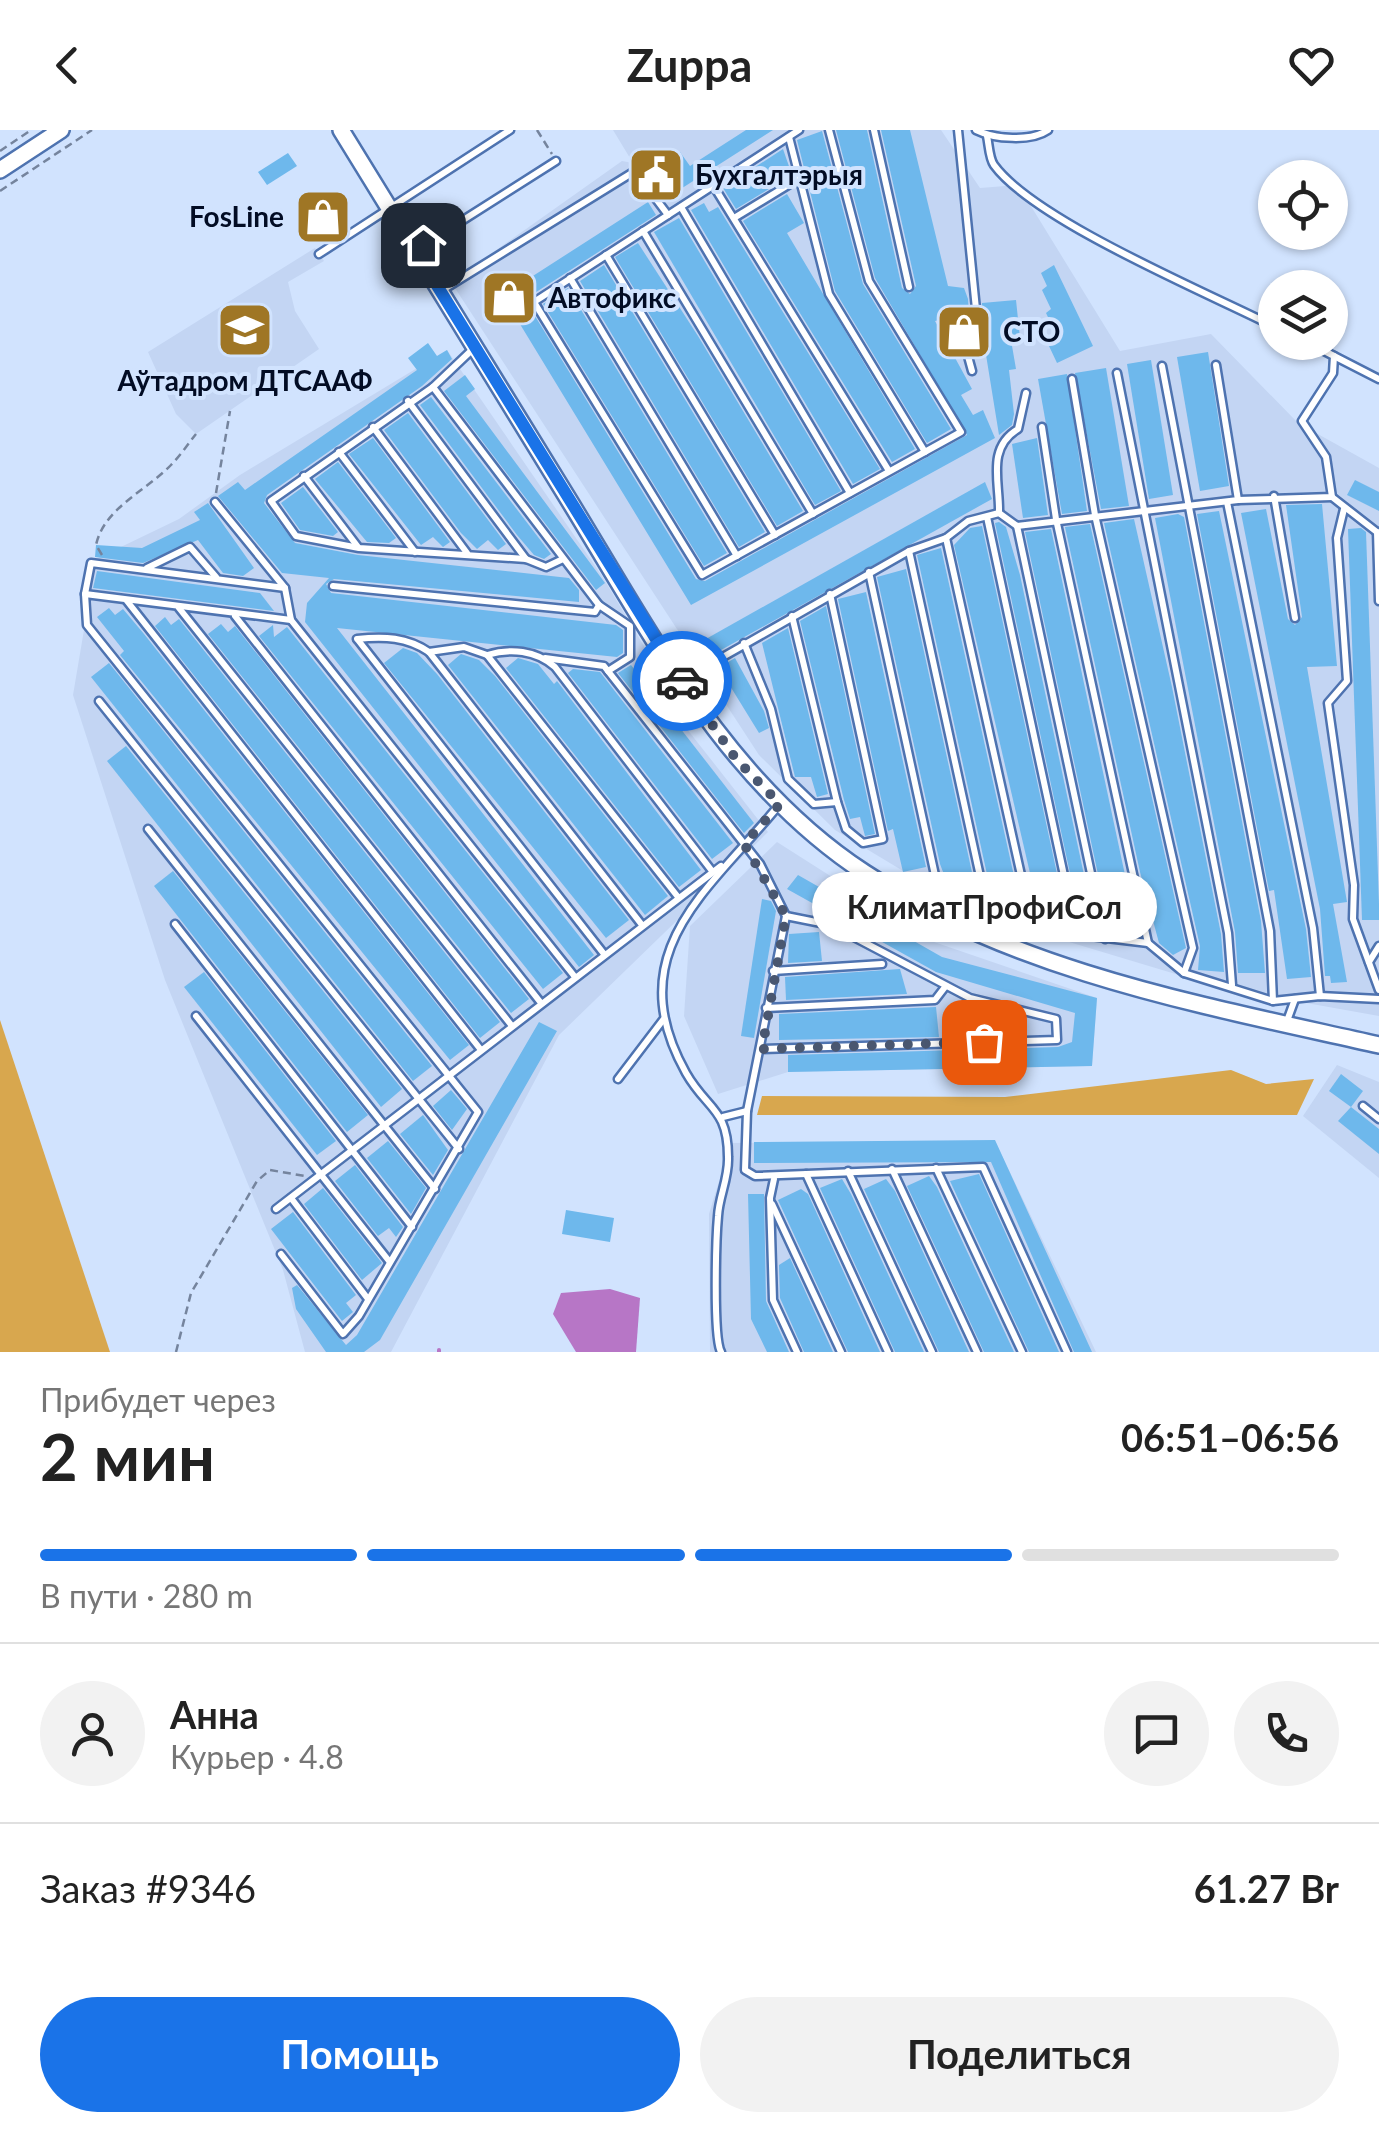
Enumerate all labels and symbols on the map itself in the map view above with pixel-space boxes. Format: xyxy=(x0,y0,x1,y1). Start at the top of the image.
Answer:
public building icon: Бухгалтэрыя xyxy=(626,145,686,205)
place label: Бухгалтэрыя xyxy=(695,157,863,191)
shop icon: FosLine xyxy=(293,187,353,247)
place label: FosLine xyxy=(189,199,284,233)
pin xyxy=(381,203,466,288)
shop icon: Автофикс xyxy=(479,268,539,328)
place label: Автофикс xyxy=(547,280,677,314)
school or university icon: Аўтадром ДТСААФ xyxy=(215,300,275,360)
shop icon: СТО xyxy=(934,302,994,362)
place label: СТО xyxy=(1003,314,1060,348)
place label: Аўтадром ДТСААФ xyxy=(116,363,373,397)
courier xyxy=(632,631,732,731)
callout: КлиматПрофиСол xyxy=(812,872,1156,942)
pin xyxy=(942,1000,1027,1085)

